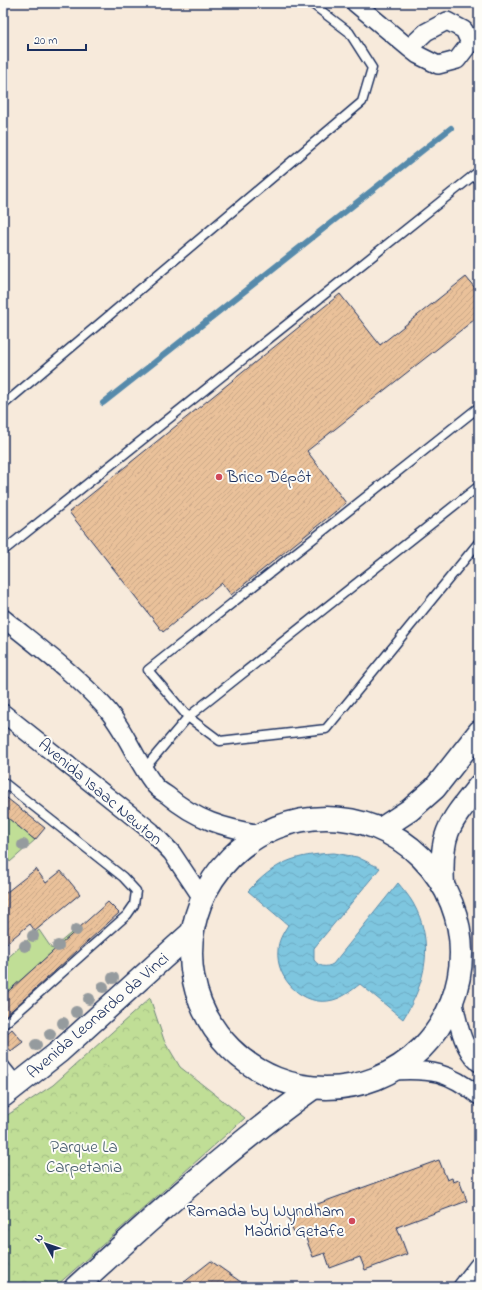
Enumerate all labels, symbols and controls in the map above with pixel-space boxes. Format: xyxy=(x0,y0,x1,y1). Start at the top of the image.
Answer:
scale bar xyxy=(28,26,86,52)
text: 20 m xyxy=(34,32,57,50)
place label: Brico Dépôt xyxy=(226,465,312,490)
marker: Brico Dépôt xyxy=(214,472,224,482)
street label: Avenida Isaac Newton xyxy=(32,732,168,852)
street label: Avenida Leonardo da Vinci xyxy=(21,947,175,1085)
park label: Parque La Carpetania xyxy=(46,1135,122,1180)
place label: Ramada by Wyndham Madrid Getafe xyxy=(186,1199,344,1244)
marker: Ramada by Wyndham Madrid Getafe xyxy=(347,1216,357,1226)
north arrow xyxy=(26,1224,66,1264)
text: N xyxy=(31,1230,48,1246)

